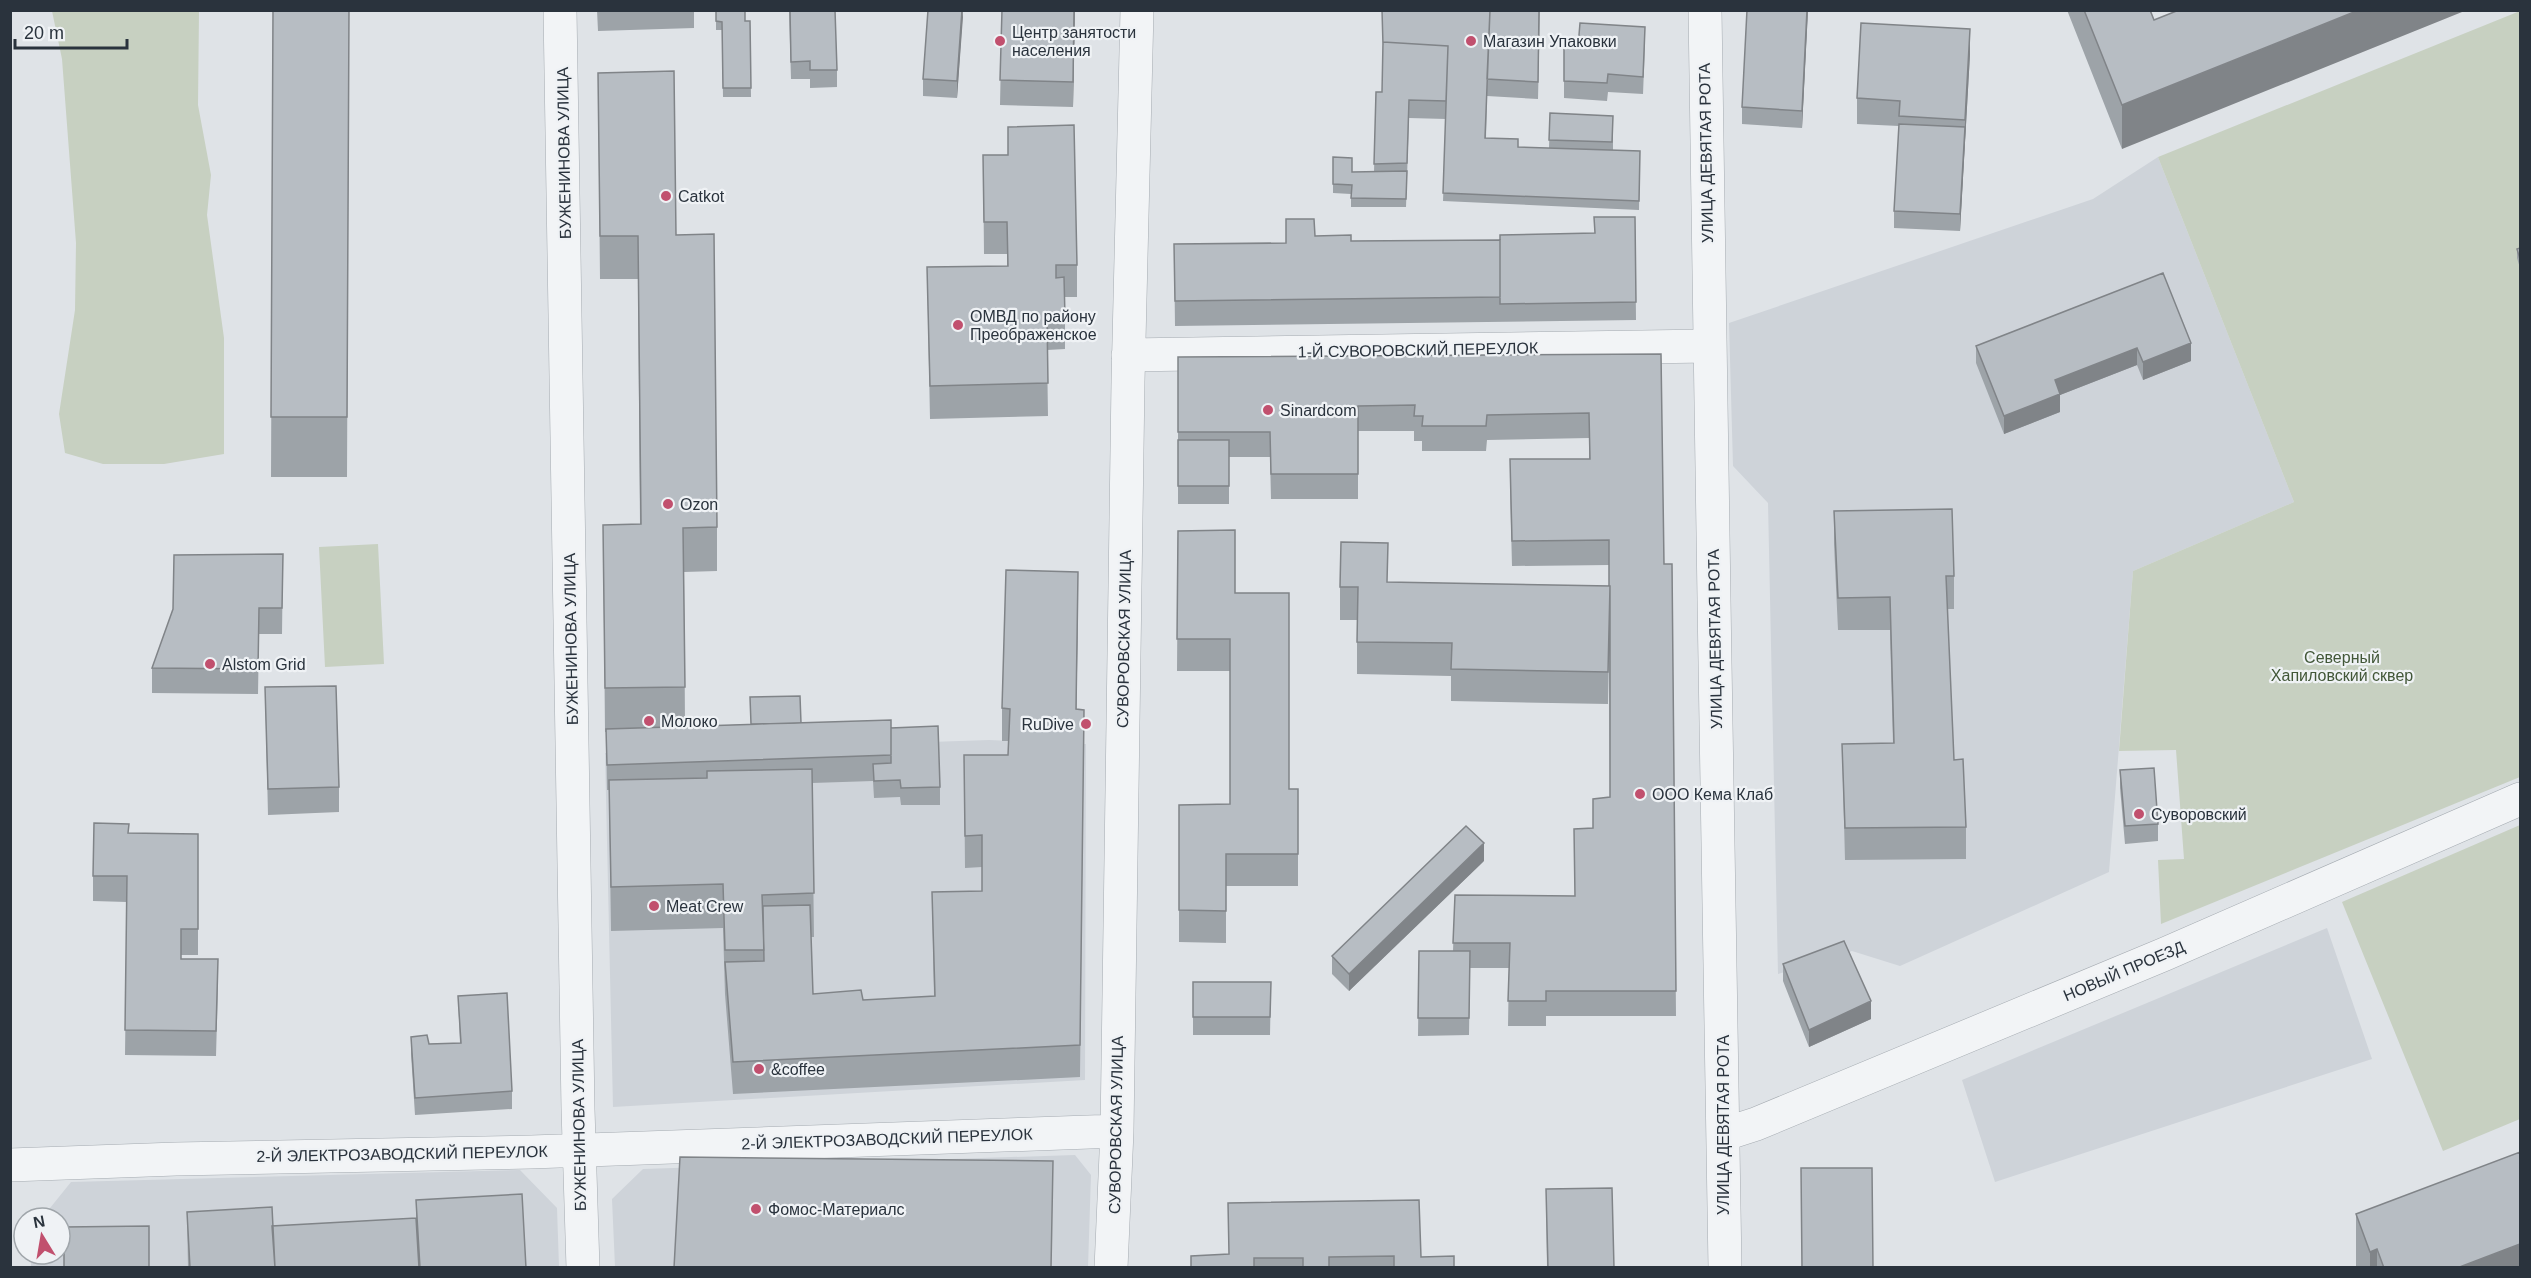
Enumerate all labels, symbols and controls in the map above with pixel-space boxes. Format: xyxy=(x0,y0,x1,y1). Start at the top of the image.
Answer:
scale bar xyxy=(15,12,128,50)
text: 20 m xyxy=(24,23,64,43)
place label: Центр занятости населения xyxy=(1012,24,1136,59)
place label: Магазин Упаковки xyxy=(1483,33,1617,50)
marker: Центр занятости населения xyxy=(993,34,1007,48)
marker: Магазин Упаковки xyxy=(1464,34,1478,48)
street label: УЛИЦА ДЕВЯТАЯ РОТА xyxy=(1696,62,1716,243)
street label: БУЖЕНИНОВА УЛИЦА xyxy=(554,66,574,239)
place label: Catkot xyxy=(678,188,725,205)
marker: Catkot xyxy=(659,189,673,203)
place label: ОМВД по району Преображенское xyxy=(970,308,1097,343)
marker: ОМВД по району Преображенское xyxy=(951,318,965,332)
street label: 1-Й СУВОРОВСКИЙ ПЕРЕУЛОК xyxy=(1298,338,1539,361)
place label: Sinardcom xyxy=(1280,402,1356,419)
marker: Sinardcom xyxy=(1261,403,1275,417)
place label: Ozon xyxy=(680,496,718,513)
marker: Ozon xyxy=(661,497,675,511)
street label: УЛИЦА ДЕВЯТАЯ РОТА xyxy=(1705,548,1725,729)
street label: СУВОРОВСКАЯ УЛИЦА xyxy=(1114,549,1134,728)
street label: БУЖЕНИНОВА УЛИЦА xyxy=(561,552,581,725)
park label: Северный Хапиловский сквер xyxy=(2271,649,2413,684)
place label: Alstom Grid xyxy=(222,656,306,673)
marker: Alstom Grid xyxy=(203,657,217,671)
place label: Молоко xyxy=(661,713,718,730)
marker: Молоко xyxy=(642,714,656,728)
place label: RuDive xyxy=(1022,716,1074,733)
marker: RuDive xyxy=(1079,717,1093,731)
place label: ООО Кема Клаб xyxy=(1652,786,1773,803)
marker: ООО Кема Клаб xyxy=(1633,787,1647,801)
place label: Суворовский xyxy=(2151,806,2247,823)
marker: Суворовский xyxy=(2132,807,2146,821)
place label: Meat Crew xyxy=(666,898,744,915)
marker: Meat Crew xyxy=(647,899,661,913)
street label: НОВЫЙ ПРОЕЗД xyxy=(2061,937,2187,1004)
street label: УЛИЦА ДЕВЯТАЯ РОТА xyxy=(1715,1034,1732,1215)
street label: СУВОРОВСКАЯ УЛИЦА xyxy=(1106,1035,1126,1214)
street label: БУЖЕНИНОВА УЛИЦА xyxy=(569,1038,589,1211)
place label: &coffee xyxy=(771,1061,825,1078)
marker: &coffee xyxy=(752,1062,766,1076)
street label: 2-Й ЭЛЕКТРОЗАВОДСКИЙ ПЕРЕУЛОК xyxy=(741,1124,1034,1153)
street label: 2-Й ЭЛЕКТРОЗАВОДСКИЙ ПЕРЕУЛОК xyxy=(256,1142,548,1165)
place label: Фомос-Материалс xyxy=(768,1201,904,1218)
marker: Фомос-Материалс xyxy=(749,1202,763,1216)
north arrow xyxy=(12,1206,72,1266)
text: N xyxy=(32,1212,47,1231)

